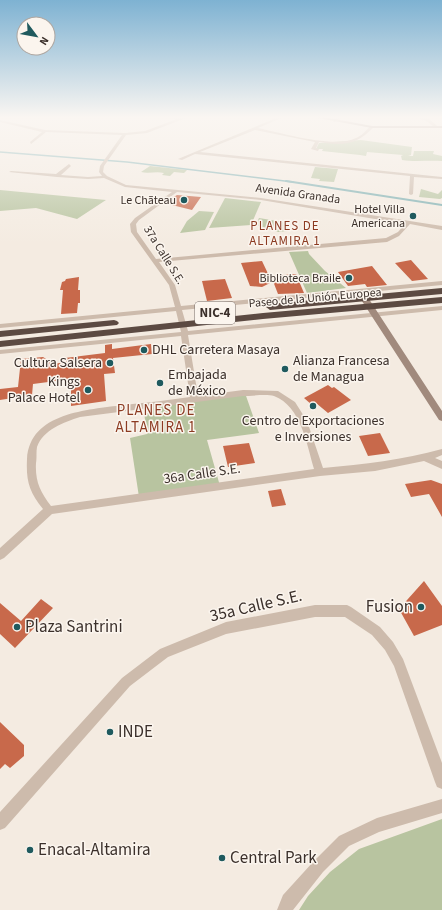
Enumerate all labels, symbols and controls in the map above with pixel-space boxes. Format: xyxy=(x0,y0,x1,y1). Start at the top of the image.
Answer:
north arrow xyxy=(16,16,56,56)
text: N xyxy=(36,34,52,48)
street label: Avenida Granada xyxy=(255,180,341,208)
place label: Le Chãteau xyxy=(120,192,176,209)
marker: Le Chãteau xyxy=(179,195,189,205)
place label: Hotel Villa Americana xyxy=(351,201,405,232)
marker: Hotel Villa Americana xyxy=(408,211,418,221)
district label: PLANES DE ALTAMIRA 1 xyxy=(249,217,321,250)
street label: 37a Calle S.E. xyxy=(139,222,189,288)
place label: Biblioteca Braile xyxy=(259,270,341,287)
marker: Biblioteca Braile xyxy=(344,273,354,283)
street label: Paseo de la Unión Europea xyxy=(248,284,382,312)
road number: NIC-4 xyxy=(195,302,235,324)
place label: DHL Carretera Masaya xyxy=(152,340,280,360)
marker: DHL Carretera Masaya xyxy=(139,345,149,355)
place label: Alianza Francesa de Managua xyxy=(293,351,390,387)
place label: Cultura Salsera xyxy=(14,353,102,373)
marker: Cultura Salsera xyxy=(105,358,115,368)
marker: Alianza Francesa de Managua xyxy=(280,364,290,374)
place label: Embajada de México xyxy=(168,365,227,401)
place label: Kings Palace Hotel xyxy=(8,372,80,408)
marker: Embajada de México xyxy=(155,378,165,388)
marker: Kings Palace Hotel xyxy=(83,385,93,395)
district label: PLANES DE ALTAMIRA 1 xyxy=(115,400,197,438)
marker: Centro de Exportaciones e Inversiones xyxy=(308,401,318,411)
place label: Centro de Exportaciones e Inversiones xyxy=(242,411,384,447)
street label: 36a Calle S.E. xyxy=(162,459,242,489)
street label: 35a Calle S.E. xyxy=(207,584,305,628)
place label: Fusion xyxy=(366,595,413,619)
marker: Fusion xyxy=(416,602,426,612)
place label: Plaza Santrini xyxy=(25,615,123,639)
marker: Plaza Santrini xyxy=(12,622,22,632)
place label: INDE xyxy=(118,720,153,744)
marker: INDE xyxy=(105,727,115,737)
place label: Enacal-Altamira xyxy=(38,838,150,862)
marker: Enacal-Altamira xyxy=(25,845,35,855)
place label: Central Park xyxy=(230,846,317,870)
marker: Central Park xyxy=(217,853,227,863)

